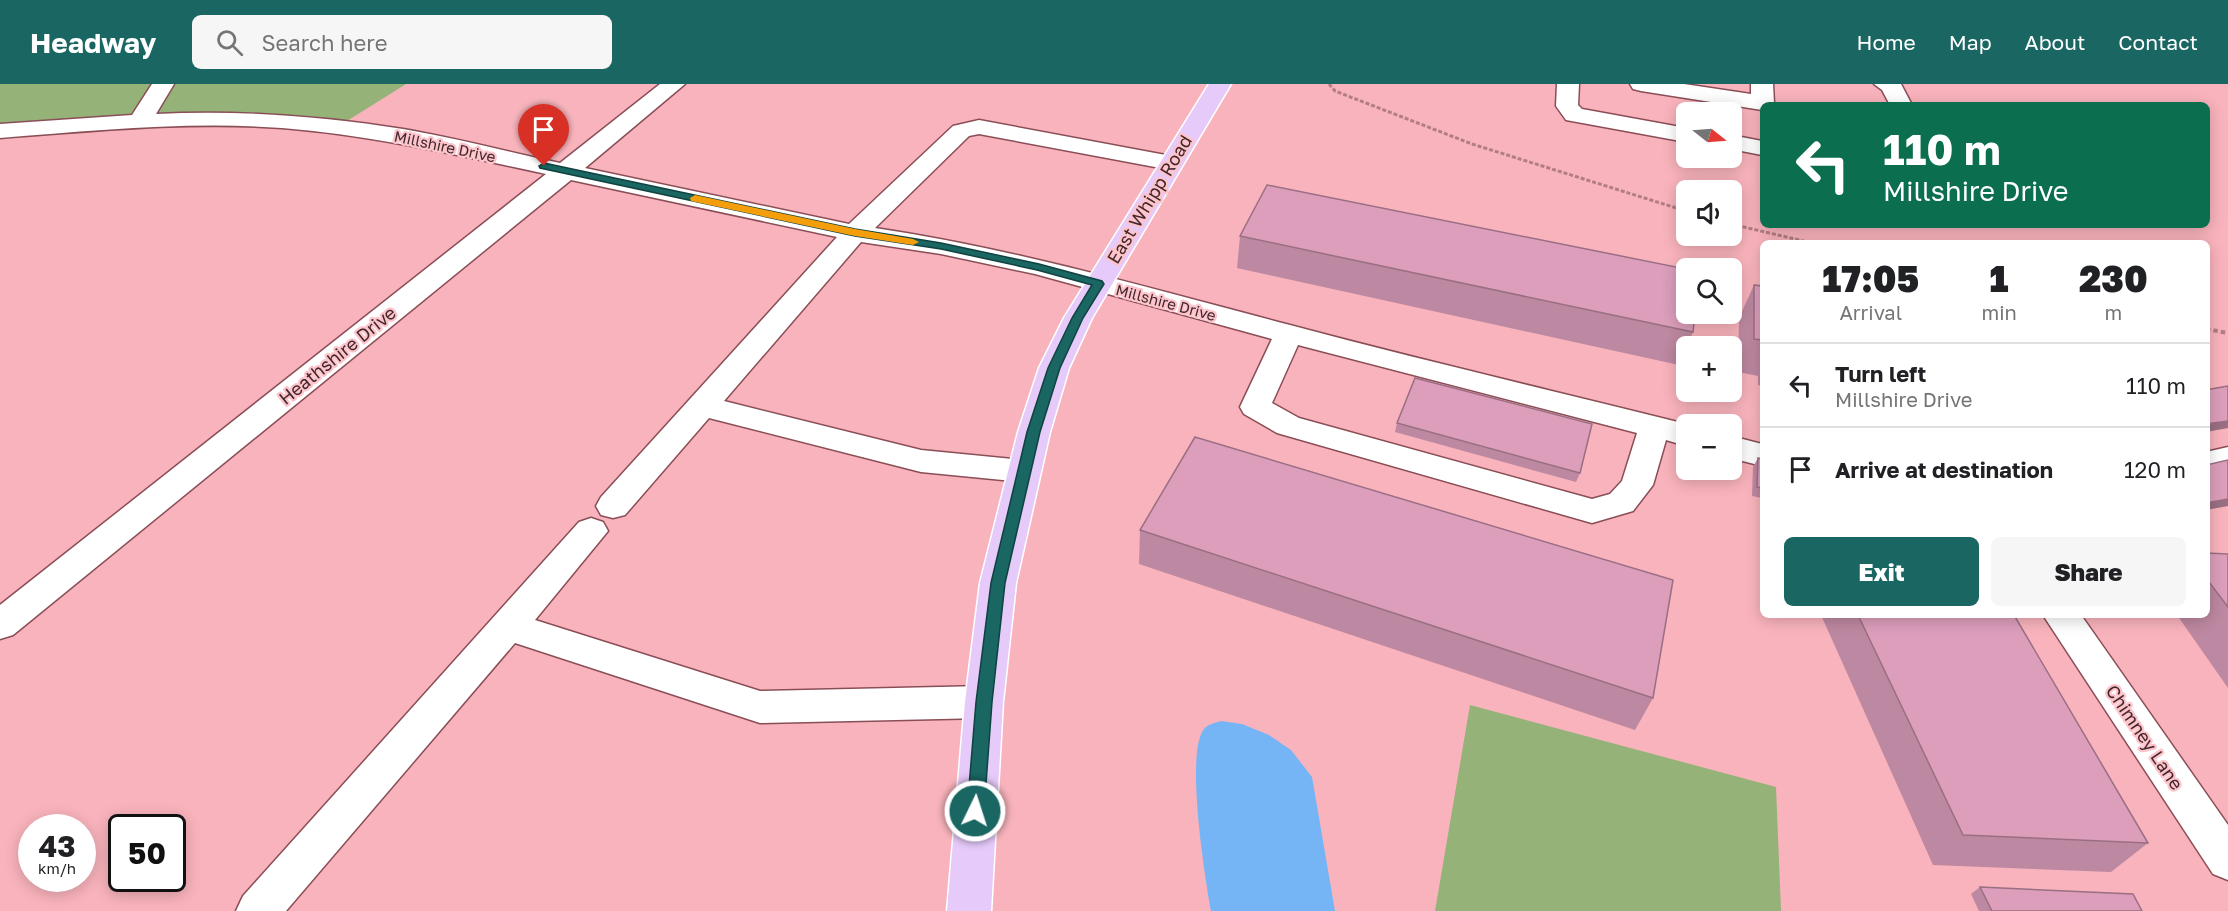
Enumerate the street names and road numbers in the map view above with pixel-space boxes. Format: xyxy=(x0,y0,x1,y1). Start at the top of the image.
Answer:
street label: Millshire Drive xyxy=(393,126,498,166)
street label: East Whipp Road xyxy=(1102,131,1196,267)
street label: Millshire Drive xyxy=(1114,280,1218,324)
street label: Heathshire Drive xyxy=(274,301,400,409)
street label: Chimney Lane xyxy=(2102,680,2188,794)

